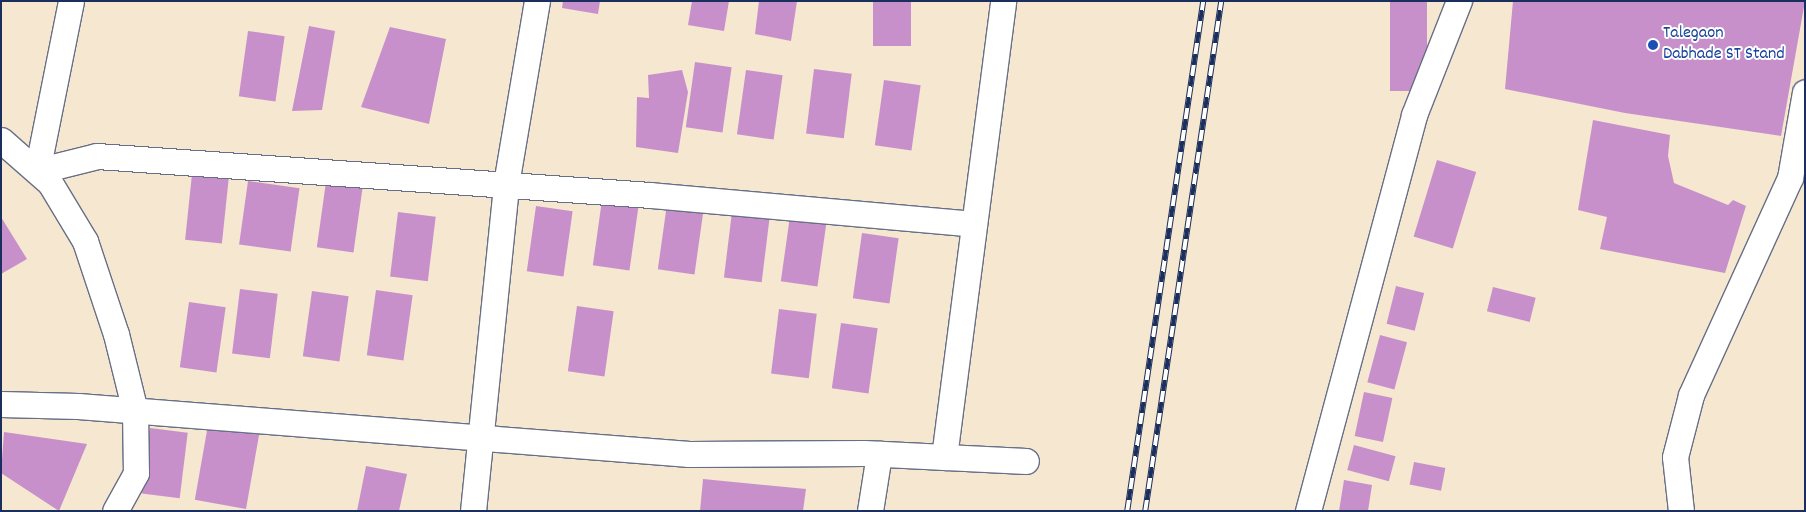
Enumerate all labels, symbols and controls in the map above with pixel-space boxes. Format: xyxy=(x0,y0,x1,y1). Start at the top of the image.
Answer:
place label: Talegaon Dabhade ST Stand xyxy=(1663,24,1785,66)
marker: Talegaon Dabhade ST Stand xyxy=(1647,39,1659,51)

